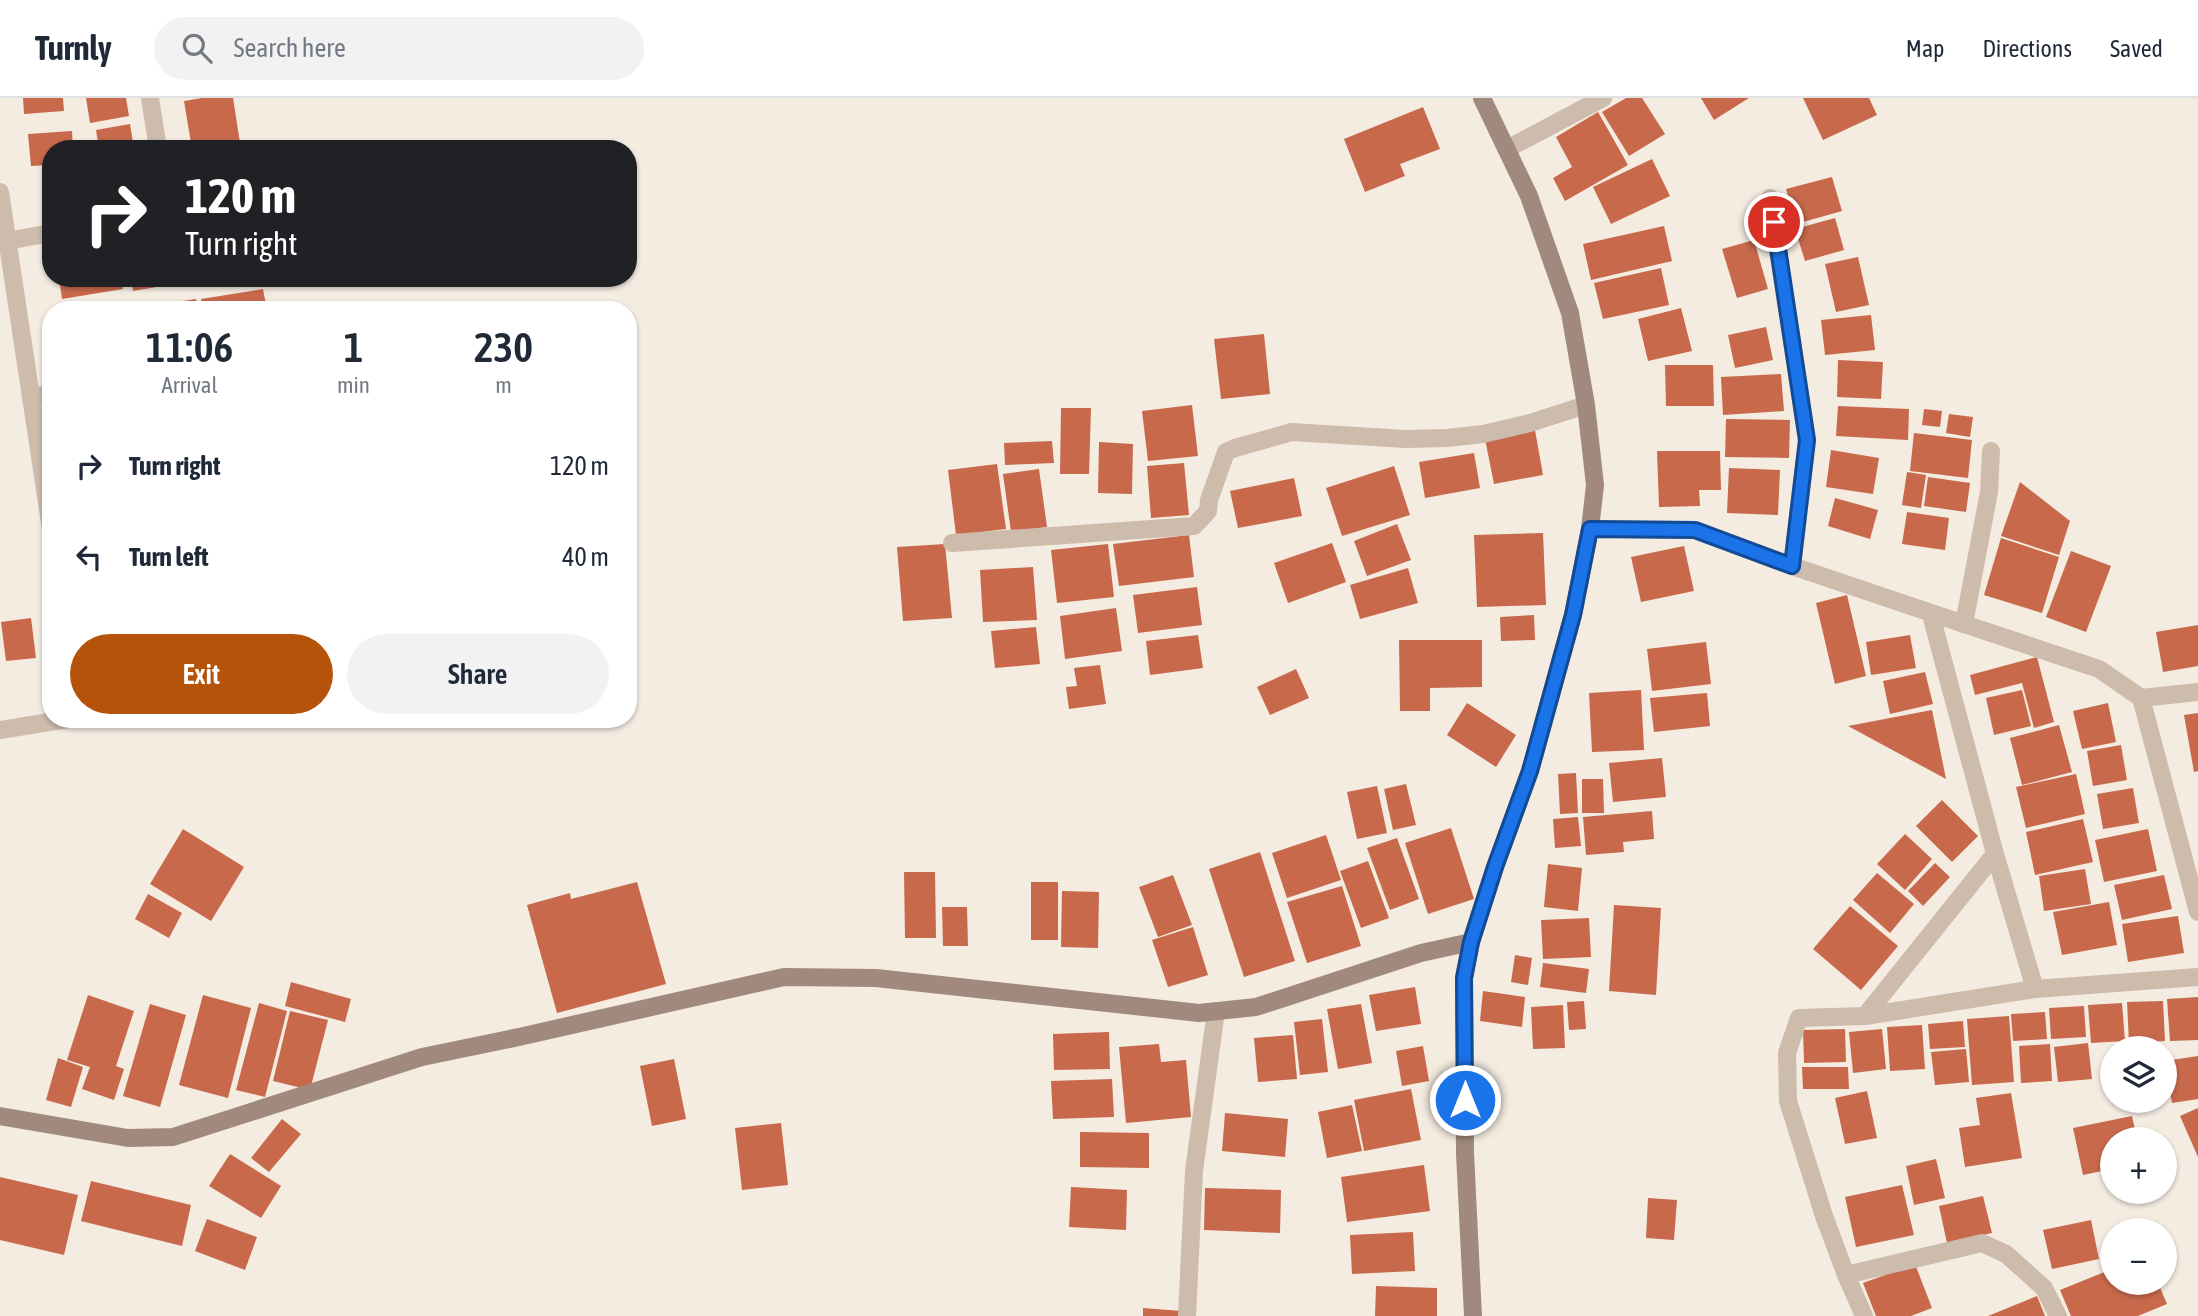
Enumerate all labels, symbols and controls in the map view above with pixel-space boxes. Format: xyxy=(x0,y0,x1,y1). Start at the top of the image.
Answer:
search box xyxy=(154,17,644,80)
text: Turnly xyxy=(35,29,112,67)
icon: search xyxy=(178,29,216,67)
text: Search here xyxy=(234,33,346,63)
text: Map xyxy=(1906,35,1944,62)
text: Directions xyxy=(1982,35,2072,62)
text: Saved xyxy=(2110,35,2163,62)
text: 120 m xyxy=(185,167,296,223)
icon: right xyxy=(70,168,161,259)
pin xyxy=(1744,192,1804,252)
icon: arrive xyxy=(1755,203,1793,241)
text: Turn right xyxy=(185,225,298,262)
text: 11:06 xyxy=(146,323,233,371)
text: 1 xyxy=(344,323,363,371)
text: 230 xyxy=(474,323,533,371)
text: Arrival xyxy=(161,372,218,398)
text: min xyxy=(337,372,370,398)
text: m xyxy=(495,372,512,398)
icon: right xyxy=(70,447,108,485)
text: Turn right xyxy=(129,451,220,481)
text: 120 m xyxy=(550,451,609,481)
icon: left xyxy=(70,538,108,576)
text: Turn left xyxy=(129,542,209,572)
text: 40 m xyxy=(562,542,609,572)
button: Exit xyxy=(70,634,333,714)
button: Share xyxy=(347,634,609,714)
map controls xyxy=(2100,1036,2177,1295)
button: layers xyxy=(2100,1036,2177,1113)
position arrow xyxy=(1428,1063,1502,1137)
button: + xyxy=(2100,1127,2177,1204)
button: − xyxy=(2100,1218,2177,1295)

